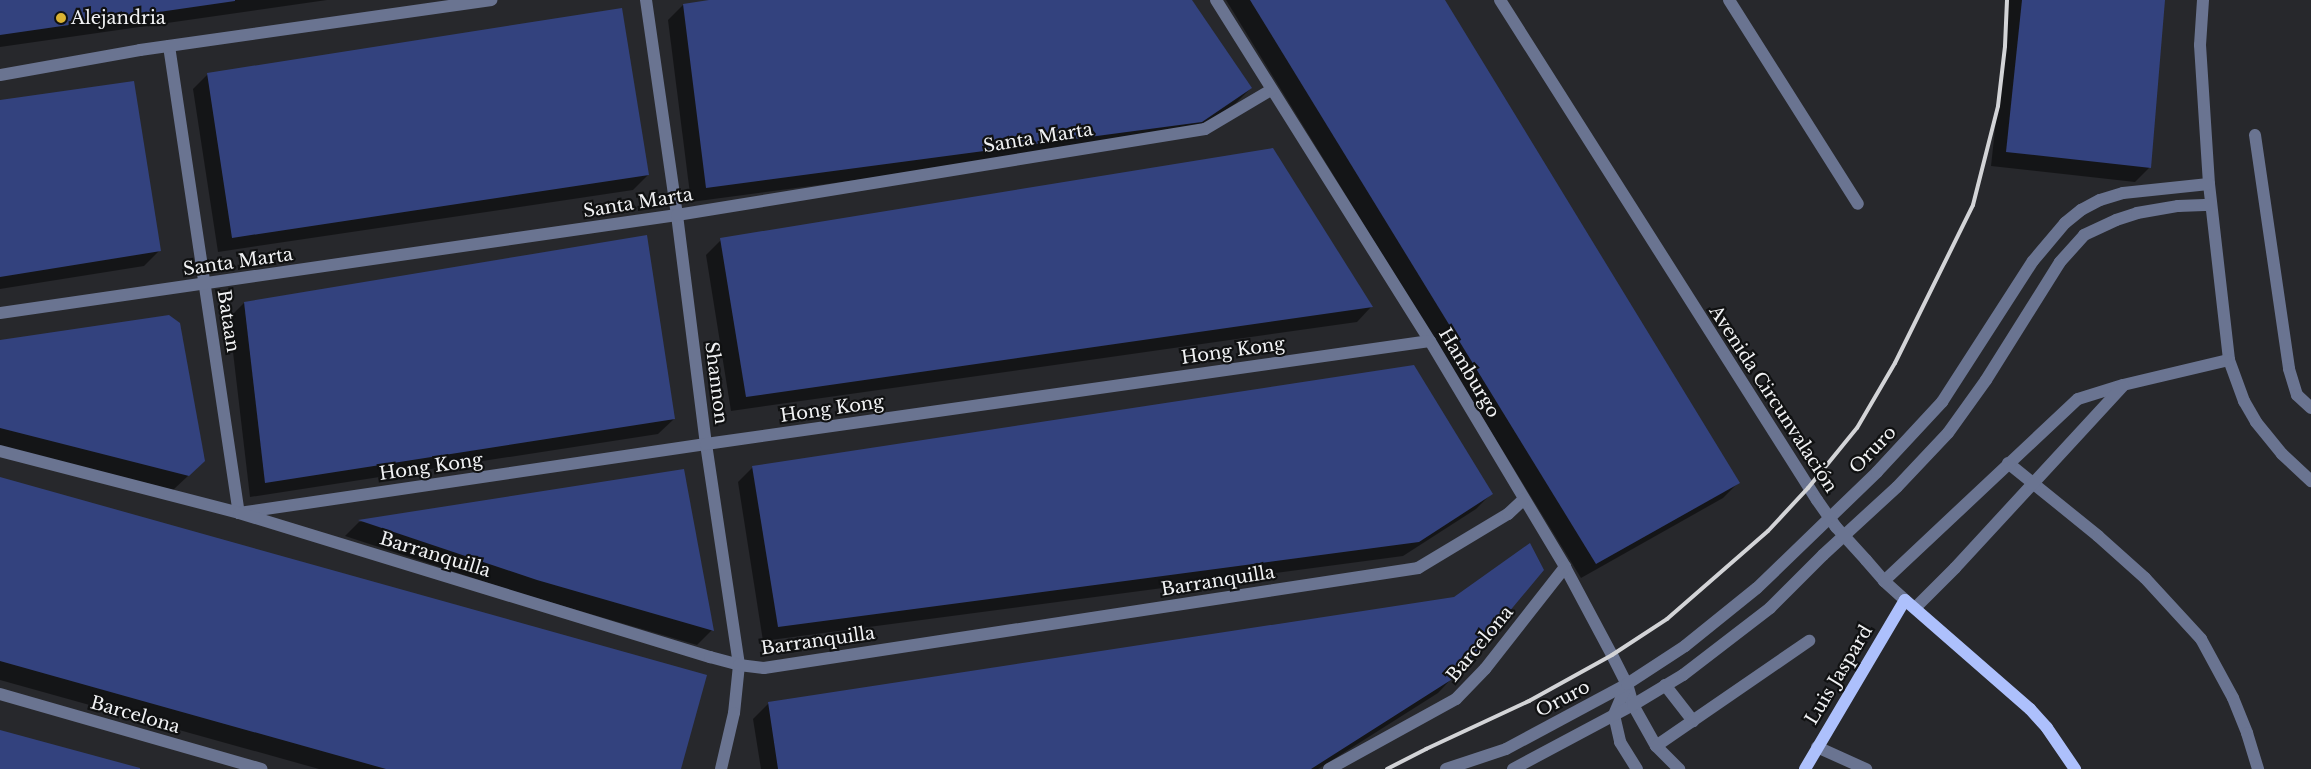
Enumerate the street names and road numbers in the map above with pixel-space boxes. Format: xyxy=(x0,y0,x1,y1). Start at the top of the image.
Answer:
street label: Santa Marta xyxy=(982,119,1094,157)
street label: Santa Marta xyxy=(582,184,694,222)
street label: Santa Marta xyxy=(182,244,294,280)
street label: Bataan xyxy=(212,288,244,354)
street label: Avenida Circunvalación xyxy=(1704,301,1842,497)
street label: Hamburgo xyxy=(1434,324,1504,422)
street label: Hong Kong xyxy=(1180,333,1286,369)
street label: Shannon xyxy=(700,341,732,425)
street label: Hong Kong xyxy=(779,391,885,427)
street label: Oruro xyxy=(1845,422,1901,478)
street label: Hong Kong xyxy=(378,449,484,485)
street label: Barranquilla xyxy=(377,528,493,582)
street label: Barranquilla xyxy=(1160,561,1276,601)
street label: Barcelona xyxy=(1442,602,1518,686)
street label: Luis Jaspard xyxy=(1801,621,1877,729)
street label: Barranquilla xyxy=(760,622,876,660)
street label: Oruro xyxy=(1532,676,1594,722)
street label: Barcelona xyxy=(88,692,182,738)

